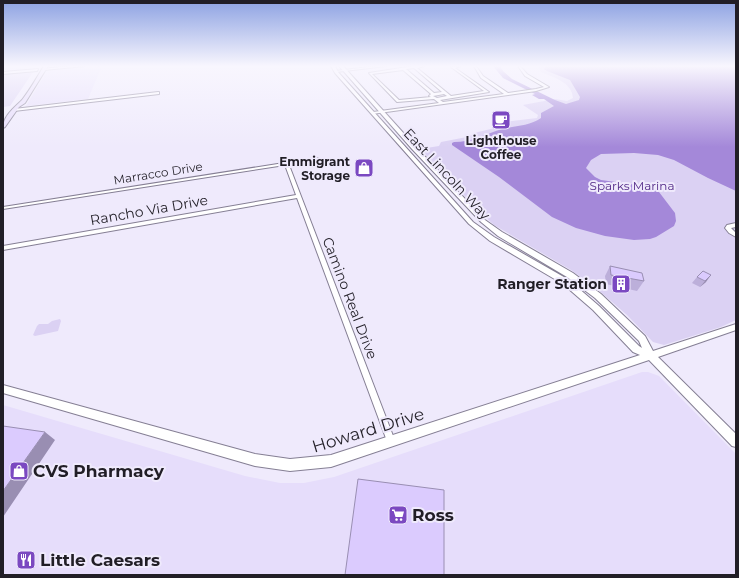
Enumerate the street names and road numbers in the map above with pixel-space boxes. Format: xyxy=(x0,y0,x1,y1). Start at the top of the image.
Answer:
street label: East Lincoln Way xyxy=(400,124,494,224)
street label: Marracco Drive xyxy=(112,159,204,187)
street label: Rancho Via Drive xyxy=(89,191,209,229)
street label: Camino Real Drive xyxy=(318,234,382,362)
street label: Howard Drive xyxy=(310,403,426,457)

